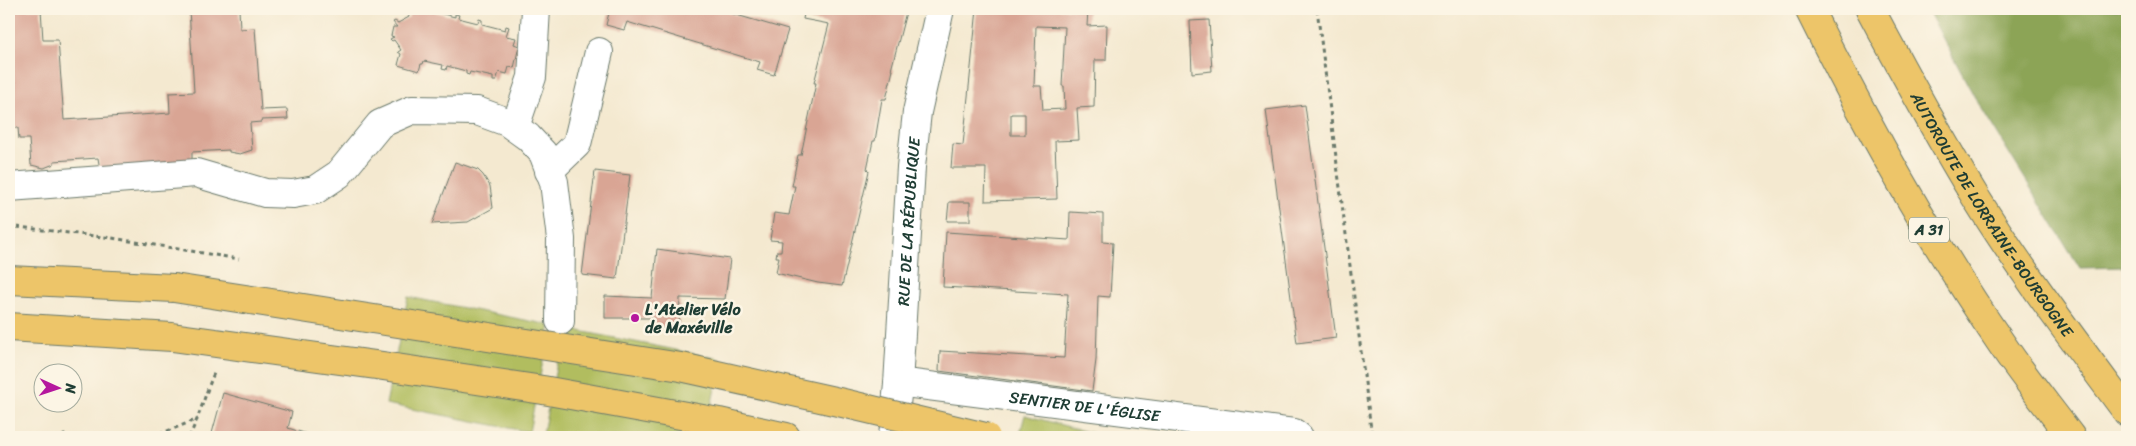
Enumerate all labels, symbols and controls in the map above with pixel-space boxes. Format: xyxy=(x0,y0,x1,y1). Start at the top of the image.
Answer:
street label: AUTOROUTE DE LORRAINE-BOURGOGNE xyxy=(1902,85,2082,344)
street label: RUE DE LA RÉPUBLIQUE xyxy=(888,135,929,307)
road number: A 31 xyxy=(1909,218,1949,242)
place label: L'Atelier Vélo de Maxéville xyxy=(645,295,742,342)
marker: L'Atelier Vélo de Maxéville xyxy=(629,312,641,324)
north arrow xyxy=(32,364,82,414)
text: N xyxy=(58,382,83,394)
street label: SENTIER DE L'ÉGLISE xyxy=(1007,382,1163,430)

